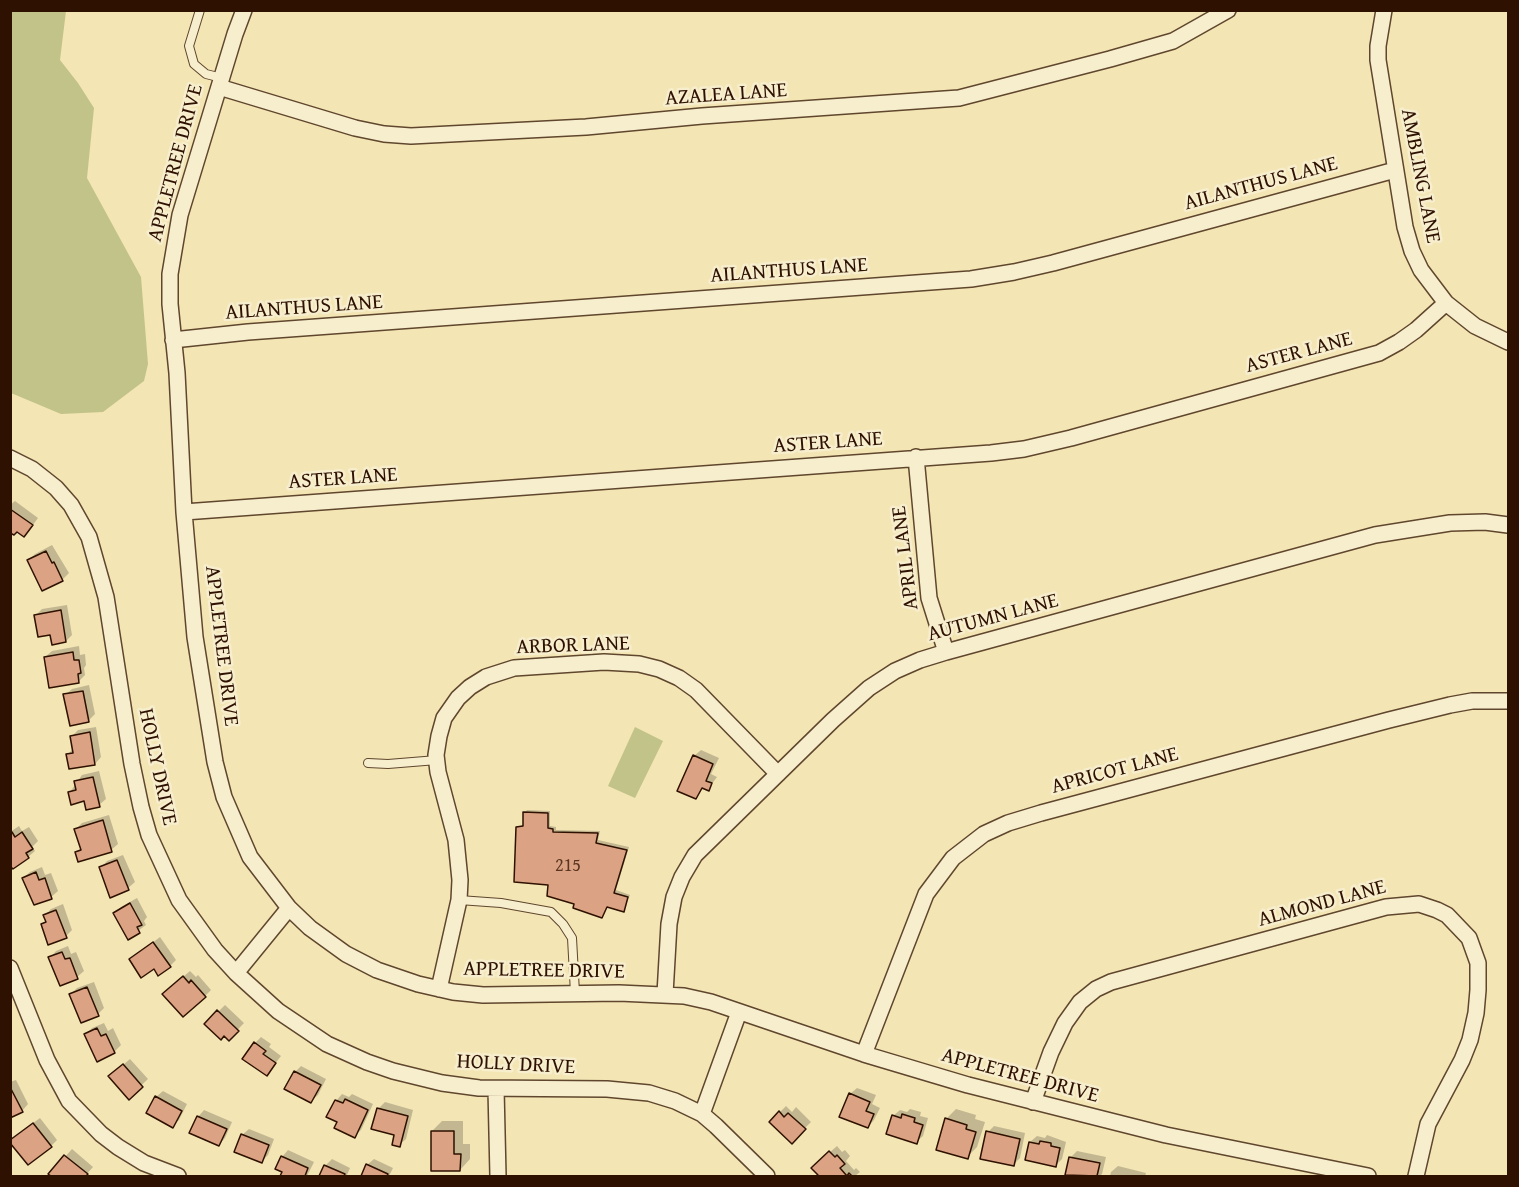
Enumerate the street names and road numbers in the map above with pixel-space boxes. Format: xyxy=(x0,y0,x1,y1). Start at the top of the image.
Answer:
street label: AZALEA LANE xyxy=(664,78,788,112)
street label: APPLETREE DRIVE xyxy=(143,82,209,244)
street label: AMBLING LANE xyxy=(1395,107,1445,245)
street label: AILANTHUS LANE xyxy=(1182,151,1340,217)
street label: AILANTHUS LANE xyxy=(709,253,869,289)
street label: AILANTHUS LANE xyxy=(224,290,384,326)
street label: ASTER LANE xyxy=(1243,327,1355,379)
street label: ASTER LANE xyxy=(773,427,883,459)
street label: ASTER LANE xyxy=(288,463,398,495)
street label: APRIL LANE xyxy=(887,504,925,612)
street label: APPLETREE DRIVE xyxy=(199,564,243,728)
street label: AUTUMN LANE xyxy=(925,588,1061,648)
street label: ARBOR LANE xyxy=(516,631,630,661)
street label: HOLLY DRIVE xyxy=(132,706,182,828)
street label: APRICOT LANE xyxy=(1049,742,1181,800)
street label: ALMOND LANE xyxy=(1255,875,1389,933)
street label: APPLETREE DRIVE xyxy=(463,957,625,985)
street label: APPLETREE DRIVE xyxy=(939,1043,1101,1109)
street label: HOLLY DRIVE xyxy=(456,1049,576,1081)

